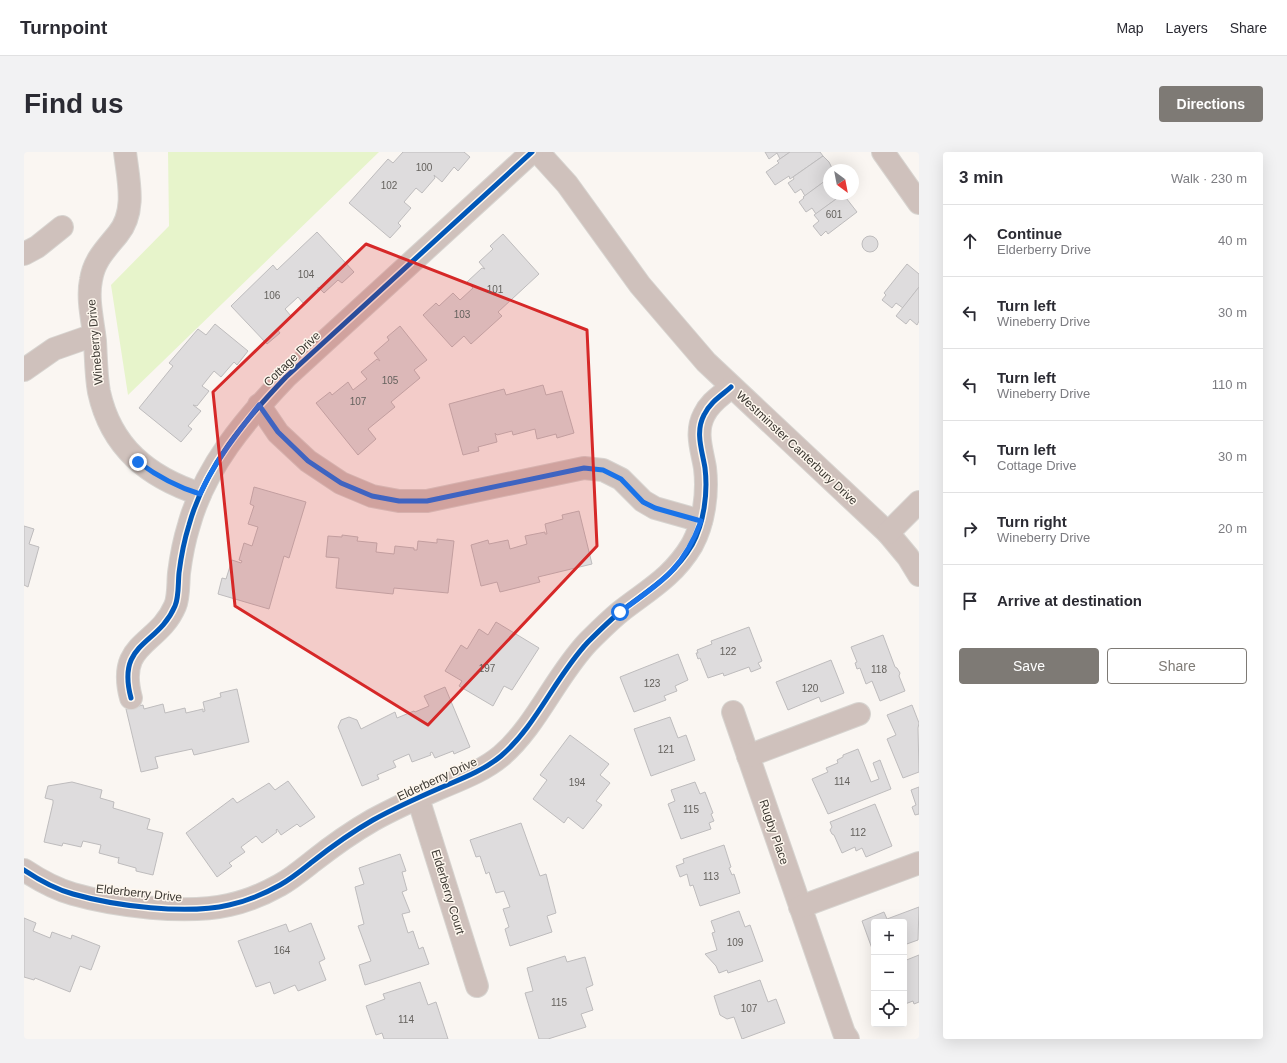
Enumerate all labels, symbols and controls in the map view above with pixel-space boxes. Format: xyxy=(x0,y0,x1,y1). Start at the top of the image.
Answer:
text: Turnpoint xyxy=(20,17,107,38)
text: Map xyxy=(1116,20,1144,36)
text: Layers xyxy=(1166,20,1208,36)
text: Share xyxy=(1230,20,1267,36)
button: Directions xyxy=(1159,86,1263,122)
text: Find us xyxy=(24,88,124,119)
house number: 100 xyxy=(416,162,433,173)
north arrow xyxy=(823,164,859,200)
text: 3 min xyxy=(959,168,1003,187)
text: Walk · 230 m xyxy=(1171,171,1247,186)
house number: 102 xyxy=(381,180,398,191)
house number: 601 xyxy=(826,209,843,220)
text: Continue xyxy=(997,225,1062,242)
icon: ahead xyxy=(959,230,981,252)
text: 40 m xyxy=(1218,233,1247,248)
text: Elderberry Drive xyxy=(997,242,1091,257)
house number: 104 xyxy=(298,269,315,280)
house number: 101 xyxy=(487,284,504,295)
house number: 106 xyxy=(264,290,281,301)
text: Turn left xyxy=(997,297,1056,314)
street label: Wineberry Drive xyxy=(84,298,106,385)
icon: left xyxy=(959,302,981,324)
text: 30 m xyxy=(1218,305,1247,320)
house number: 103 xyxy=(454,309,471,320)
text: Wineberry Drive xyxy=(997,314,1090,329)
street label: Cottage Drive xyxy=(261,328,323,390)
text: Turn left xyxy=(997,369,1056,386)
icon: left xyxy=(959,374,981,396)
house number: 105 xyxy=(382,375,399,386)
text: 110 m xyxy=(1212,377,1247,392)
text: Wineberry Drive xyxy=(997,386,1090,401)
street label: Westminster Canterbury Drive xyxy=(734,388,861,508)
house number: 107 xyxy=(350,396,367,407)
text: Turn left xyxy=(997,441,1056,458)
icon: left xyxy=(959,446,981,468)
text: 30 m xyxy=(1218,449,1247,464)
route end xyxy=(129,453,147,471)
text: Cottage Drive xyxy=(997,458,1076,473)
text: Turn right xyxy=(997,513,1067,530)
icon: right xyxy=(959,518,981,540)
text: 20 m xyxy=(1218,521,1247,536)
text: Wineberry Drive xyxy=(997,530,1090,545)
icon: arrive xyxy=(959,590,981,612)
text: Arrive at destination xyxy=(997,592,1142,609)
route start xyxy=(611,603,629,621)
house number: 122 xyxy=(720,646,737,657)
button: Save xyxy=(959,648,1099,684)
button: Share xyxy=(1107,648,1247,684)
house number: 197 xyxy=(479,663,496,674)
house number: 118 xyxy=(871,664,887,675)
house number: 123 xyxy=(644,678,661,689)
house number: 120 xyxy=(802,683,819,694)
house number: 121 xyxy=(658,744,675,755)
street label: Elderberry Drive xyxy=(395,754,480,804)
house number: 114 xyxy=(834,776,850,787)
house number: 194 xyxy=(569,777,586,788)
street label: Rugby Place xyxy=(756,798,792,867)
house number: 115 xyxy=(683,804,699,815)
house number: 112 xyxy=(850,827,866,838)
street label: Elderberry Court xyxy=(428,848,468,937)
house number: 113 xyxy=(703,871,719,882)
street label: Elderberry Drive xyxy=(95,882,183,905)
map controls xyxy=(871,919,907,1027)
button: + xyxy=(871,919,907,955)
house number: 109 xyxy=(727,937,744,948)
house number: 164 xyxy=(274,945,291,956)
button: − xyxy=(871,955,907,991)
button: locate xyxy=(871,991,907,1027)
house number: 115 xyxy=(551,997,567,1008)
house number: 107 xyxy=(741,1003,758,1014)
house number: 114 xyxy=(398,1014,414,1025)

